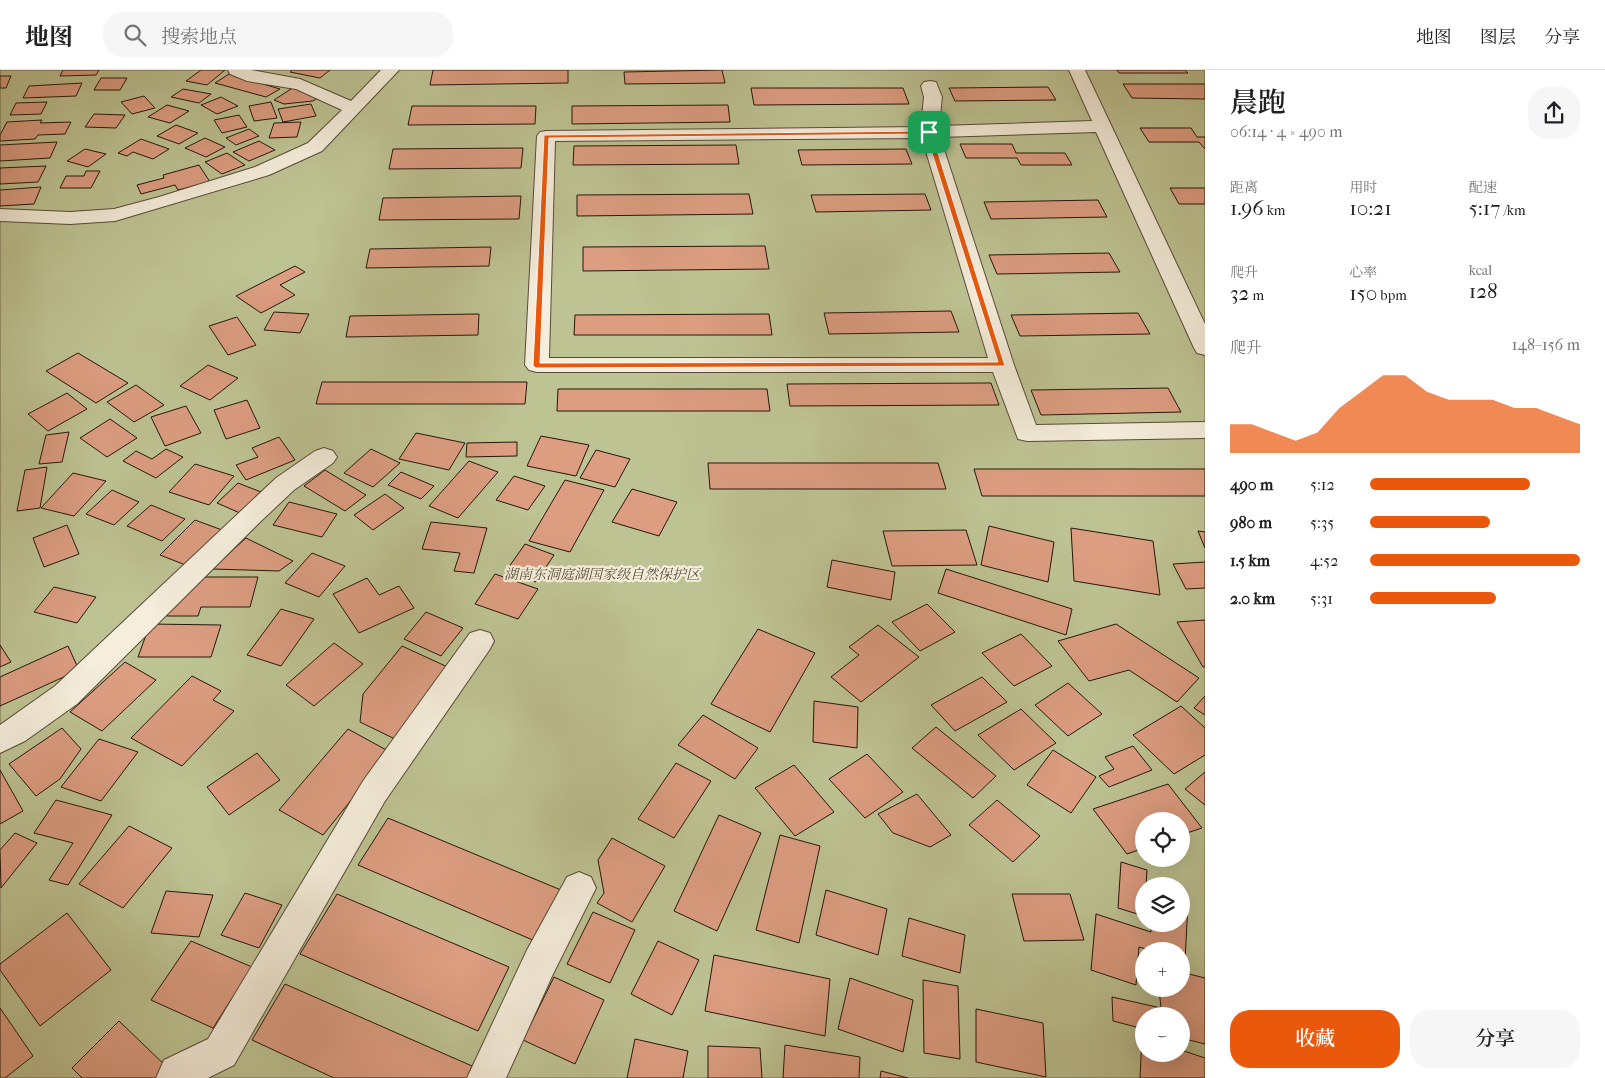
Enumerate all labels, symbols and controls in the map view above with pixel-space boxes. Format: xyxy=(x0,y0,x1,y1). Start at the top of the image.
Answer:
search box xyxy=(103,12,453,57)
icon: search xyxy=(121,21,149,49)
text: 地图 xyxy=(25,23,73,51)
text: 搜索地点 xyxy=(161,26,237,48)
text: 地图 xyxy=(1416,27,1452,48)
text: 图层 xyxy=(1480,27,1516,48)
text: 分享 xyxy=(1544,27,1580,48)
text: 晨跑 xyxy=(1230,86,1286,119)
button: share xyxy=(1528,87,1580,139)
pin xyxy=(908,111,950,153)
icon: arrive xyxy=(915,118,943,146)
text: 06:14 · 4 × 490 m xyxy=(1230,122,1343,141)
text: 距离 xyxy=(1230,179,1258,196)
text: 用时 xyxy=(1349,179,1377,196)
text: 配速 xyxy=(1469,179,1497,196)
text: 1.96 xyxy=(1230,196,1264,220)
text: 10:21 xyxy=(1349,196,1392,220)
text: 5:17 xyxy=(1469,196,1500,220)
text: km xyxy=(1264,202,1286,219)
text: /km xyxy=(1500,202,1526,219)
text: kcal xyxy=(1469,262,1492,279)
text: 爬升 xyxy=(1230,264,1258,281)
text: 心率 xyxy=(1349,264,1377,281)
text: 128 xyxy=(1469,279,1498,303)
text: 32 xyxy=(1230,281,1249,305)
text: 150 xyxy=(1349,281,1377,305)
text: m xyxy=(1249,287,1264,304)
text: bpm xyxy=(1377,287,1407,304)
text: 148–156 m xyxy=(1512,335,1580,354)
text: 爬升 xyxy=(1230,338,1262,357)
text: 490 m xyxy=(1230,475,1273,494)
text: 5:12 xyxy=(1310,475,1335,494)
text: 980 m xyxy=(1230,513,1272,532)
text: 5:35 xyxy=(1310,513,1334,532)
text: 1.5 km xyxy=(1230,551,1270,570)
text: 4:52 xyxy=(1310,551,1338,570)
park label: 湖南东洞庭湖国家级自然保护区 xyxy=(504,566,702,583)
text: 2.0 km xyxy=(1230,589,1275,608)
text: 5:31 xyxy=(1310,589,1333,608)
map controls xyxy=(1135,812,1190,1062)
button: locate xyxy=(1135,812,1190,867)
button: layers xyxy=(1135,877,1190,932)
button: + xyxy=(1135,942,1190,997)
button: − xyxy=(1135,1007,1190,1062)
button: 收藏 xyxy=(1230,1010,1400,1068)
button: 分享 xyxy=(1410,1010,1580,1068)

